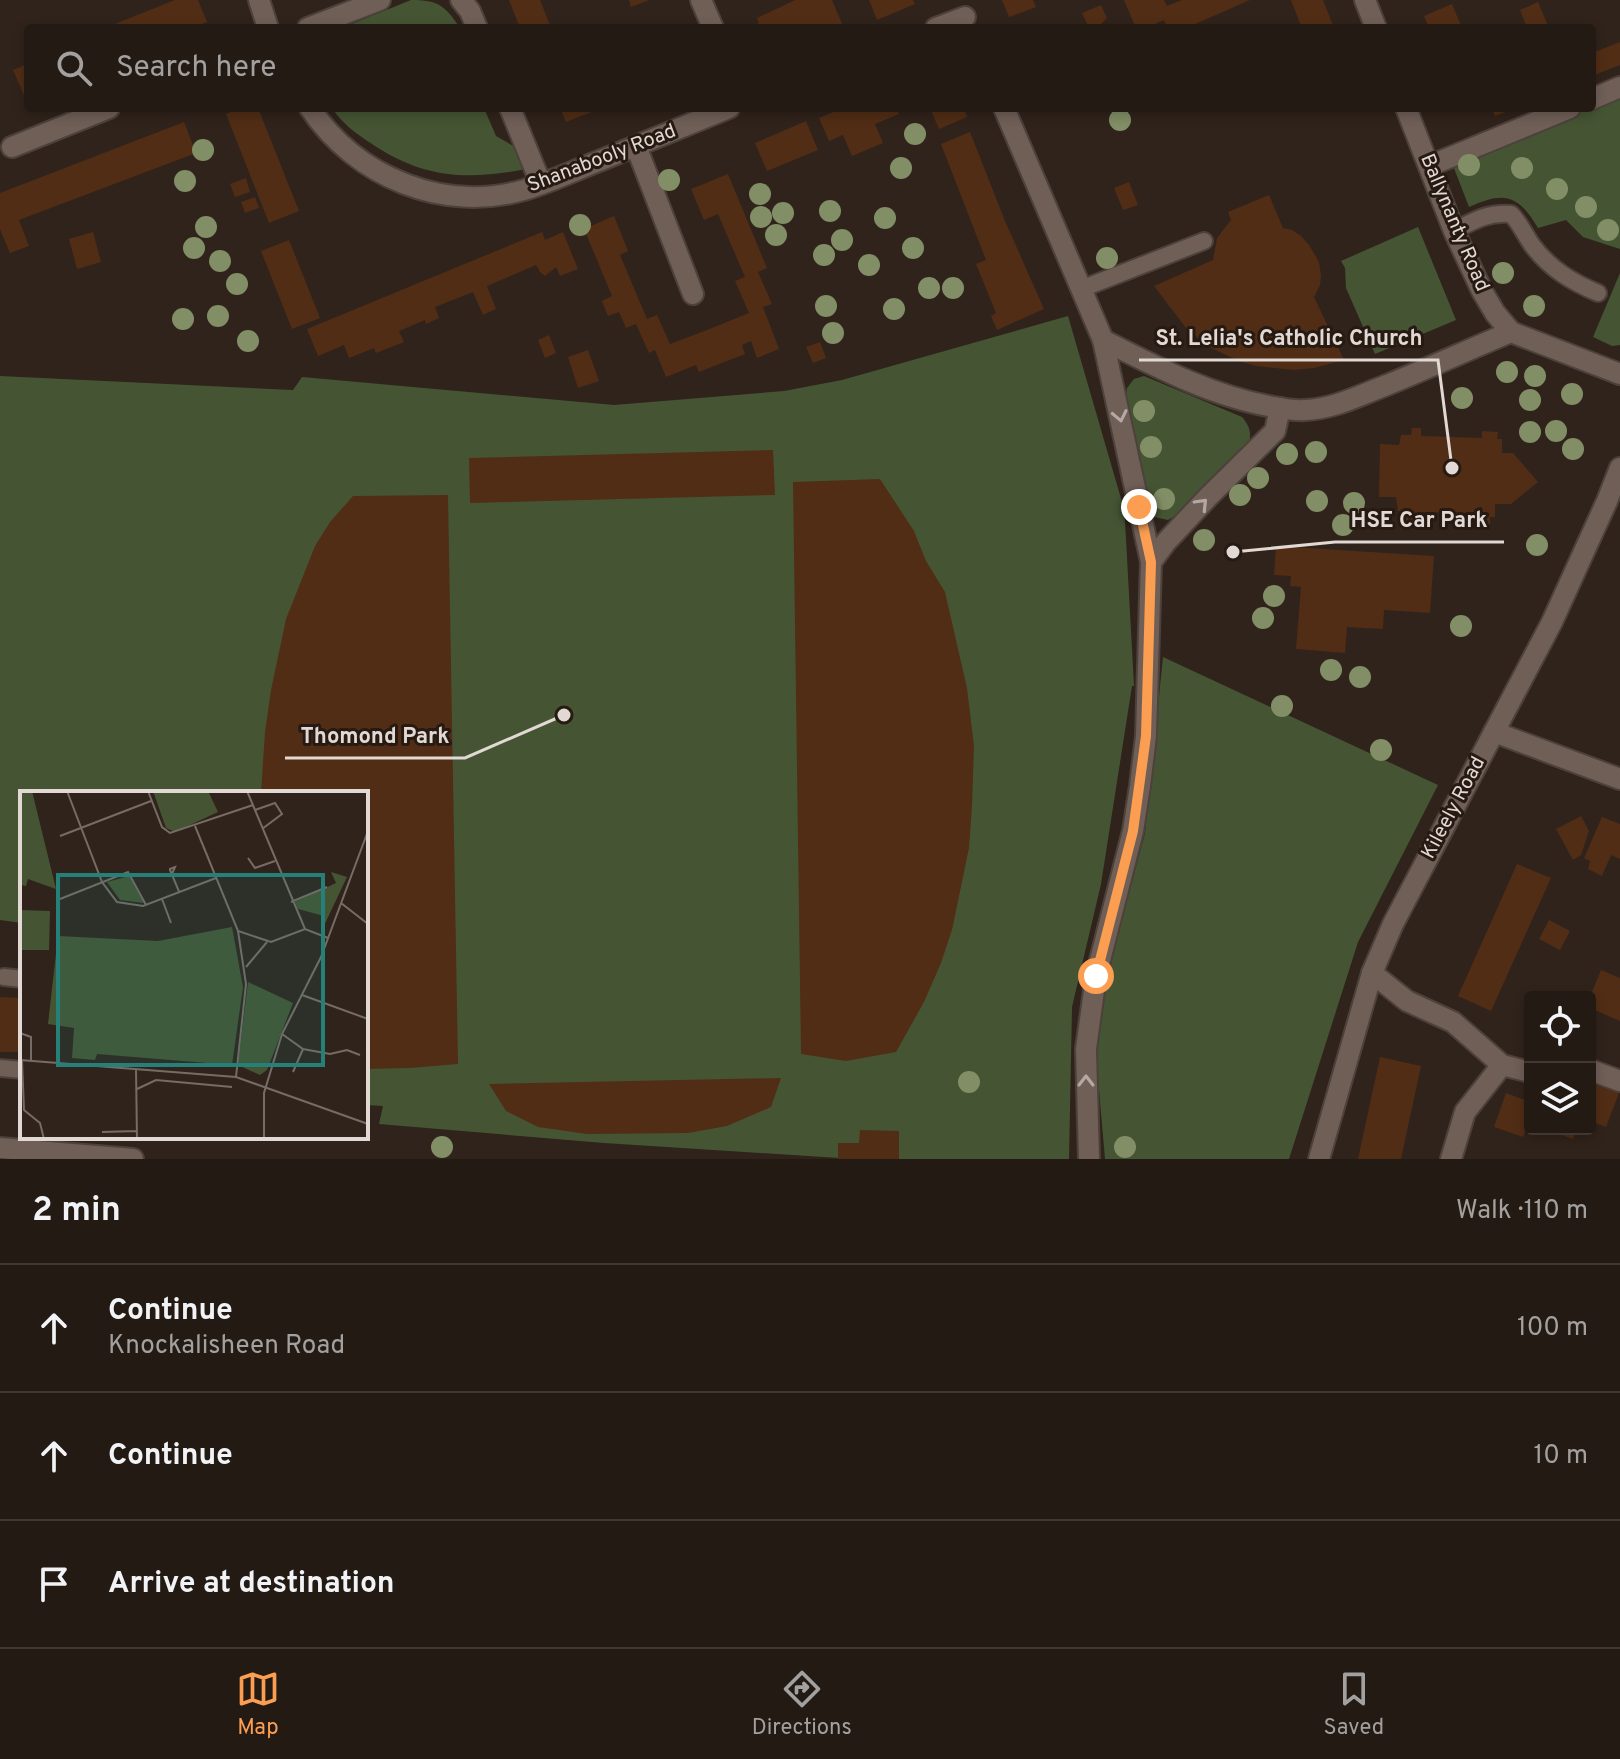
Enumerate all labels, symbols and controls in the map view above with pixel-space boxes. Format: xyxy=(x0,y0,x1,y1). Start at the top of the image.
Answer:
search box xyxy=(24,24,1596,112)
icon: search xyxy=(52,46,96,90)
text: Search here xyxy=(116,50,276,87)
street label: Shanabooly Road xyxy=(524,119,680,199)
street label: Ballynanty Road xyxy=(1413,150,1495,296)
callout: St. Lelia's Catholic Church xyxy=(1139,314,1438,360)
text: St. Lelia's Catholic Church xyxy=(1155,326,1423,353)
one-way arrow xyxy=(1111,409,1128,422)
route end xyxy=(1121,489,1157,525)
callout: HSE Car Park xyxy=(1335,496,1504,542)
one-way arrow xyxy=(1193,498,1207,513)
text: HSE Car Park xyxy=(1351,508,1487,535)
callout: Thomond Park xyxy=(285,712,465,758)
text: Thomond Park xyxy=(301,724,449,751)
street label: Kileely Road xyxy=(1416,752,1492,864)
inset map xyxy=(20,791,368,1139)
route start xyxy=(1078,958,1114,994)
map controls xyxy=(1524,991,1596,1135)
button: locate xyxy=(1524,991,1596,1063)
button: layers xyxy=(1524,1063,1596,1135)
one-way arrow xyxy=(1077,1074,1095,1087)
text: 2 min xyxy=(32,1190,121,1233)
text: Walk · 110 m xyxy=(1456,1195,1588,1228)
text: Continue xyxy=(108,1293,233,1330)
icon: ahead xyxy=(32,1306,76,1350)
text: 100 m xyxy=(1517,1312,1588,1345)
text: Knockalisheen Road xyxy=(108,1330,345,1363)
icon: ahead xyxy=(32,1434,76,1478)
text: Continue xyxy=(108,1438,233,1475)
text: 10 m xyxy=(1533,1440,1588,1473)
icon: arrive xyxy=(32,1562,76,1606)
text: Arrive at destination xyxy=(108,1566,394,1603)
tab: Map xyxy=(236,1667,280,1742)
tab: Directions xyxy=(752,1667,852,1742)
tab: Saved xyxy=(1324,1667,1384,1742)

